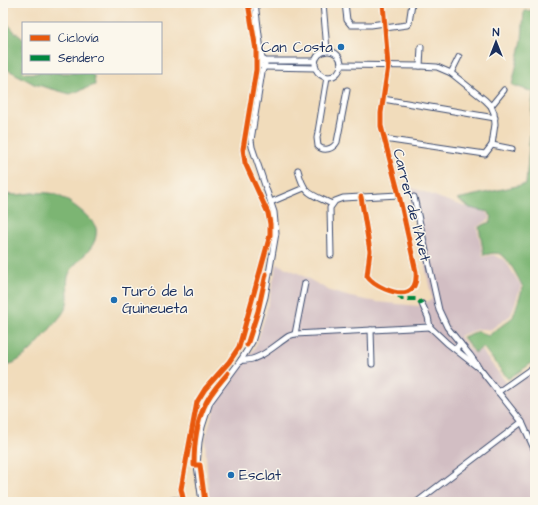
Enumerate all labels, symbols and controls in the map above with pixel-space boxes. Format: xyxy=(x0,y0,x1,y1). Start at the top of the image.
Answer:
legend xyxy=(22,22,162,74)
north arrow xyxy=(476,22,516,62)
text: N xyxy=(493,25,500,40)
text: Ciclovía xyxy=(58,30,99,47)
place label: Can Costa xyxy=(261,37,333,58)
marker: Can Costa xyxy=(336,42,346,52)
text: Sendero xyxy=(58,50,104,67)
street label: Carrer de l'Avet xyxy=(387,147,436,264)
place label: Turó de la Guineueta xyxy=(122,281,194,319)
marker: Turó de la Guineueta xyxy=(109,295,119,305)
place label: Esclat xyxy=(239,465,281,486)
marker: Esclat xyxy=(226,470,236,480)

